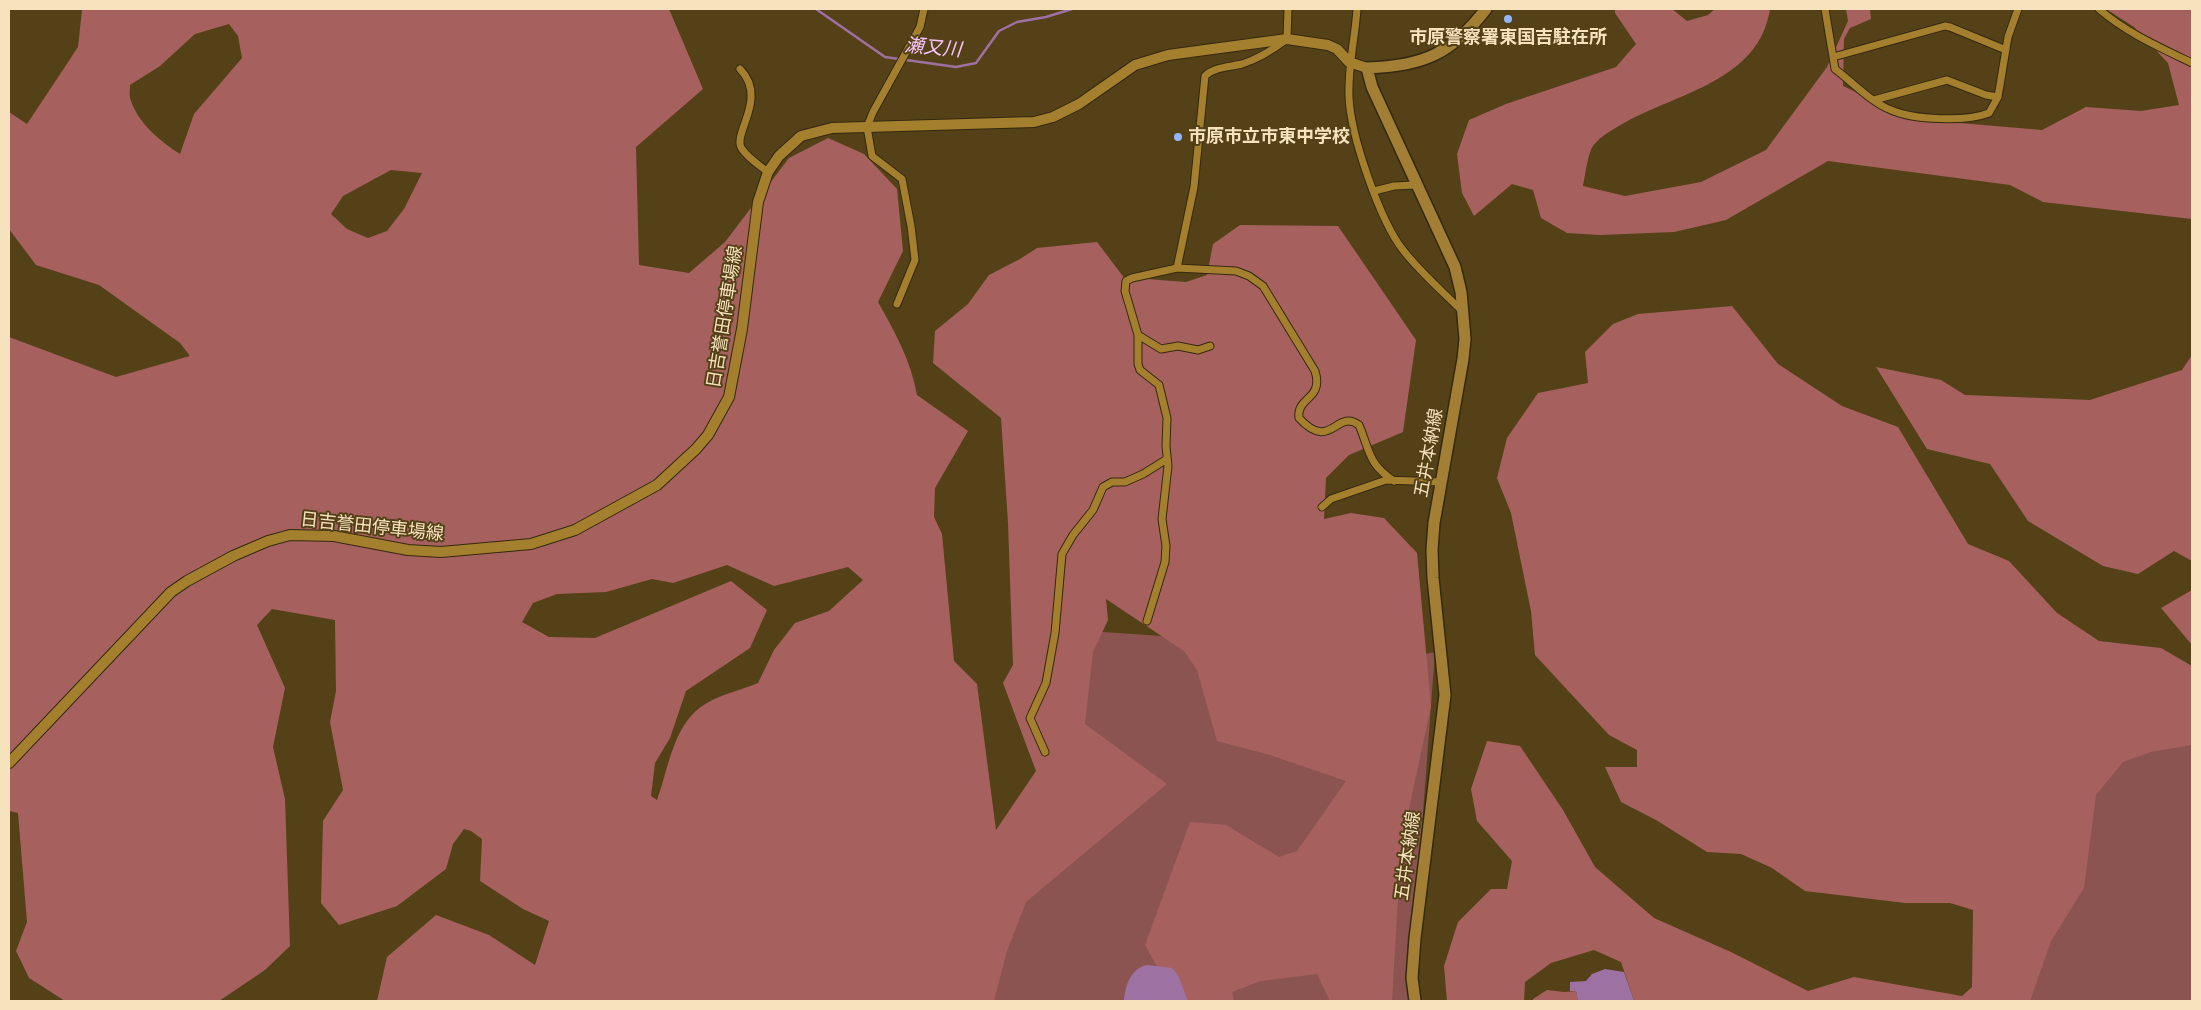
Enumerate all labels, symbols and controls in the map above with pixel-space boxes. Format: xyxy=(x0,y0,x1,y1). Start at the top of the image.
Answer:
marker: 市原警察署東国吉駐在所 xyxy=(1502,13,1514,25)
place label: 市原警察署東国吉駐在所 xyxy=(1409,27,1607,49)
water label: 瀬又川 xyxy=(904,34,962,62)
place label: 市原市立市東中学校 xyxy=(1188,126,1350,148)
marker: 市原市立市東中学校 xyxy=(1172,131,1184,143)
street label: 日吉誉田停車場線 xyxy=(703,244,747,390)
street label: 五井本納線 xyxy=(1411,407,1447,499)
street label: 日吉誉田停車場線 xyxy=(299,509,445,545)
street label: 五井本納線 xyxy=(1391,810,1425,902)

